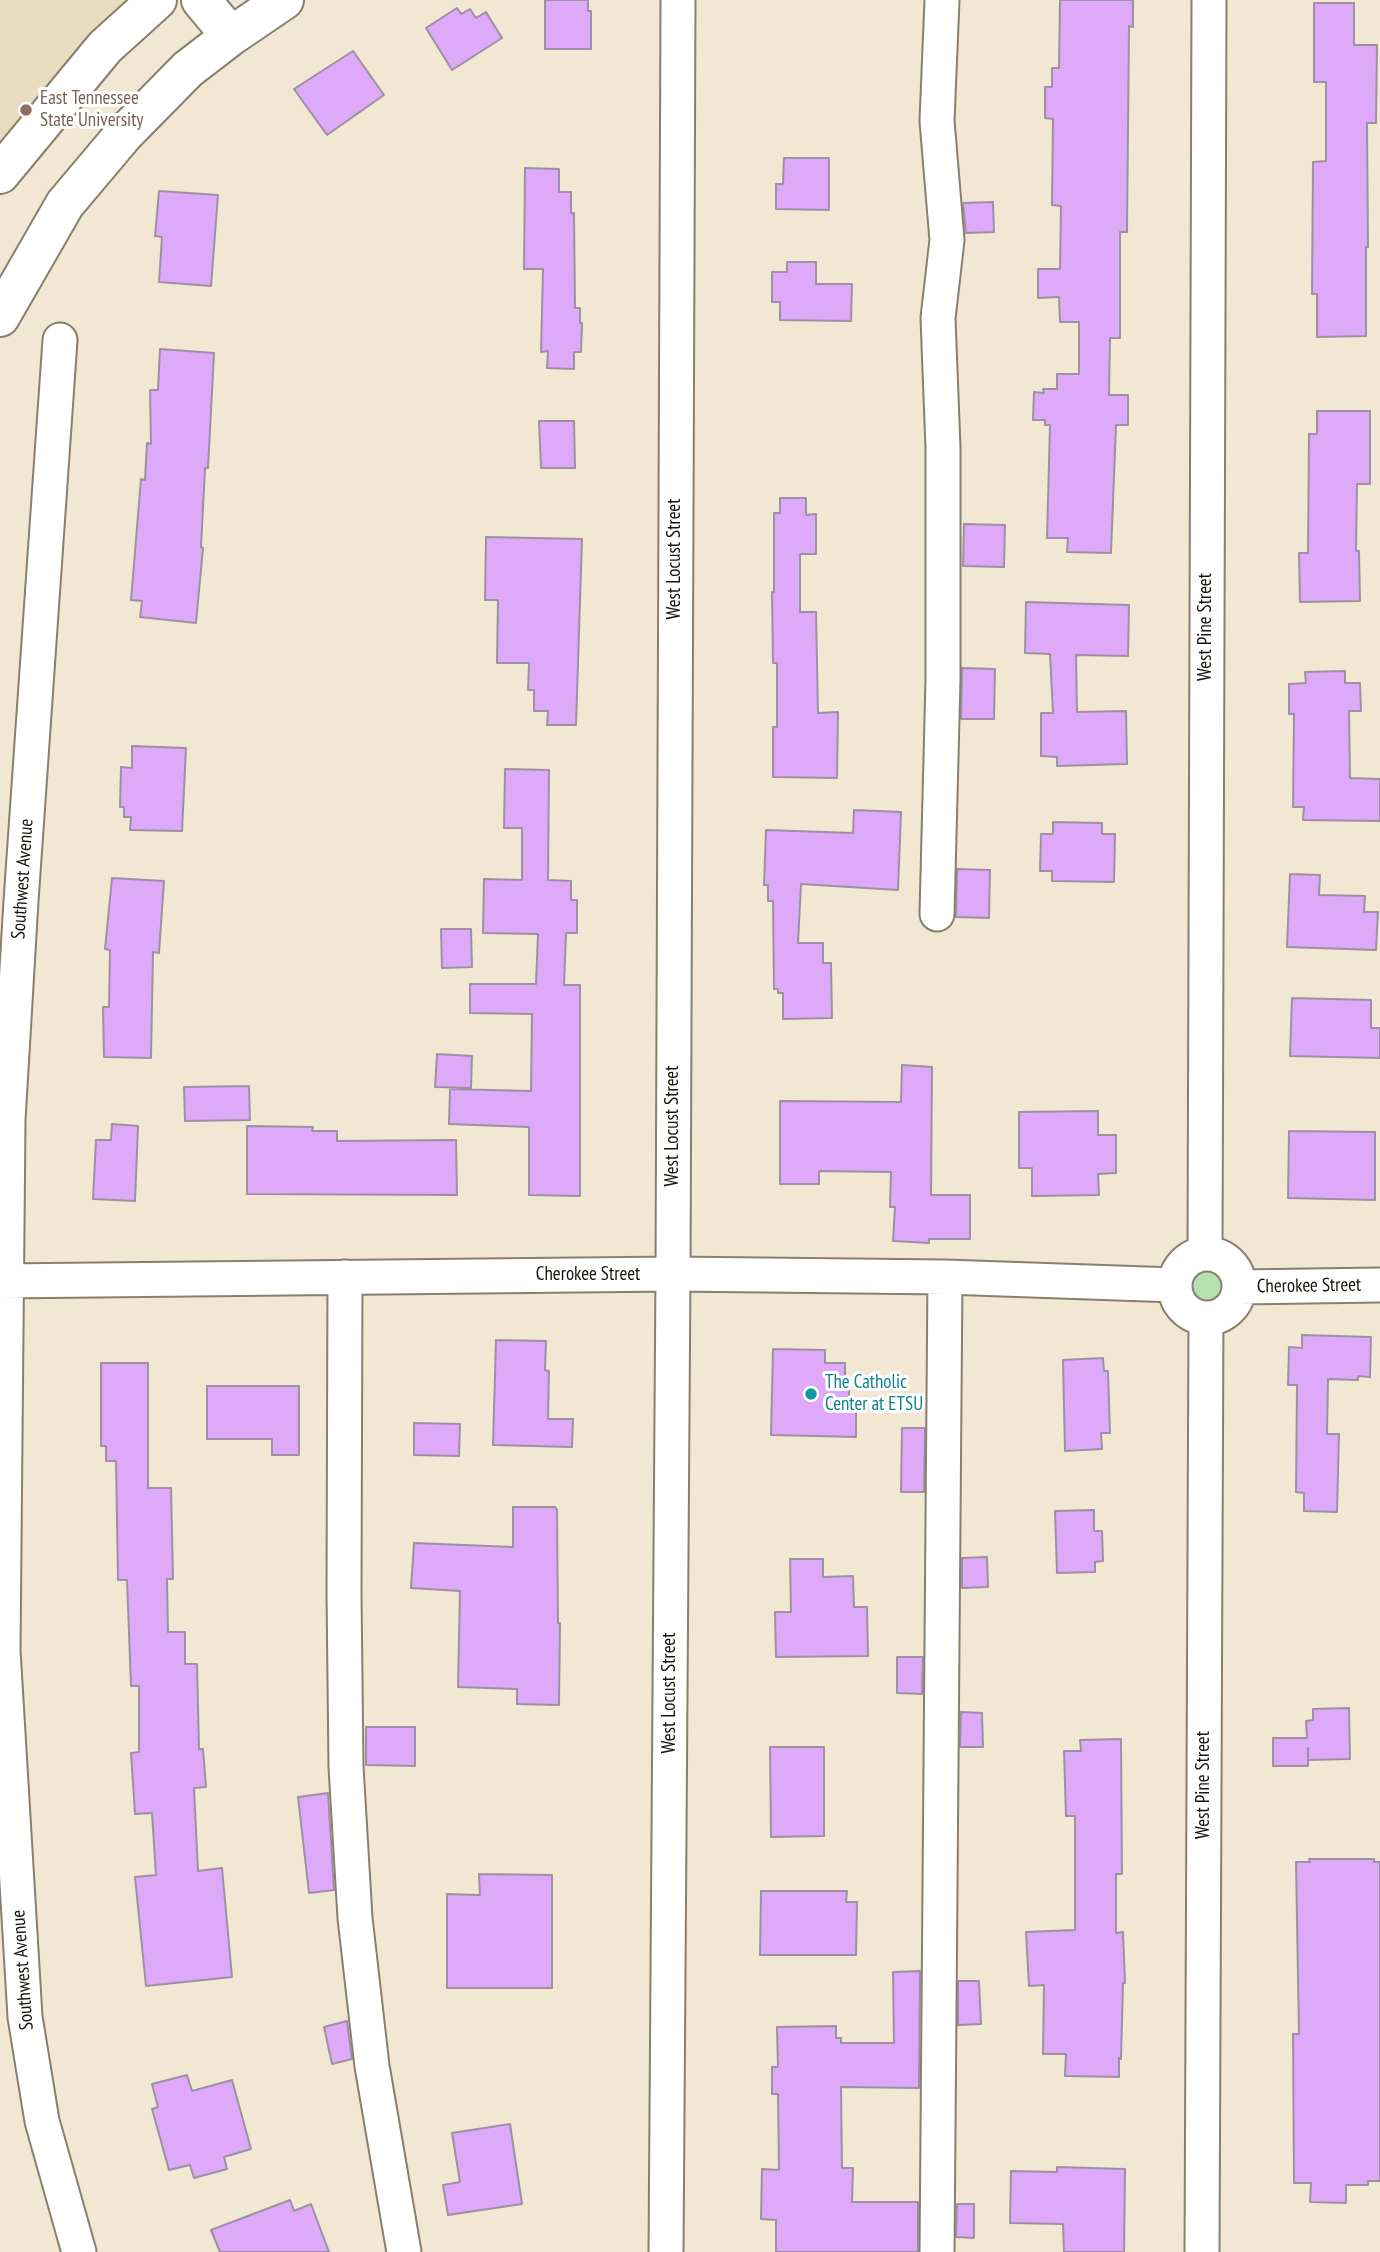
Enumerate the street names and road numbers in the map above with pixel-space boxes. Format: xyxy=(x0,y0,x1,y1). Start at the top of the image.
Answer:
street label: West Locust Street xyxy=(664,499,686,619)
street label: West Pine Street xyxy=(1195,573,1217,681)
street label: Southwest Avenue xyxy=(7,818,39,940)
street label: West Locust Street xyxy=(662,1066,684,1186)
street label: Cherokee Street xyxy=(536,1264,640,1286)
street label: Cherokee Street xyxy=(1257,1274,1361,1298)
street label: West Locust Street xyxy=(659,1633,681,1753)
street label: West Pine Street xyxy=(1193,1731,1215,1839)
street label: Southwest Avenue xyxy=(7,1909,39,2031)

